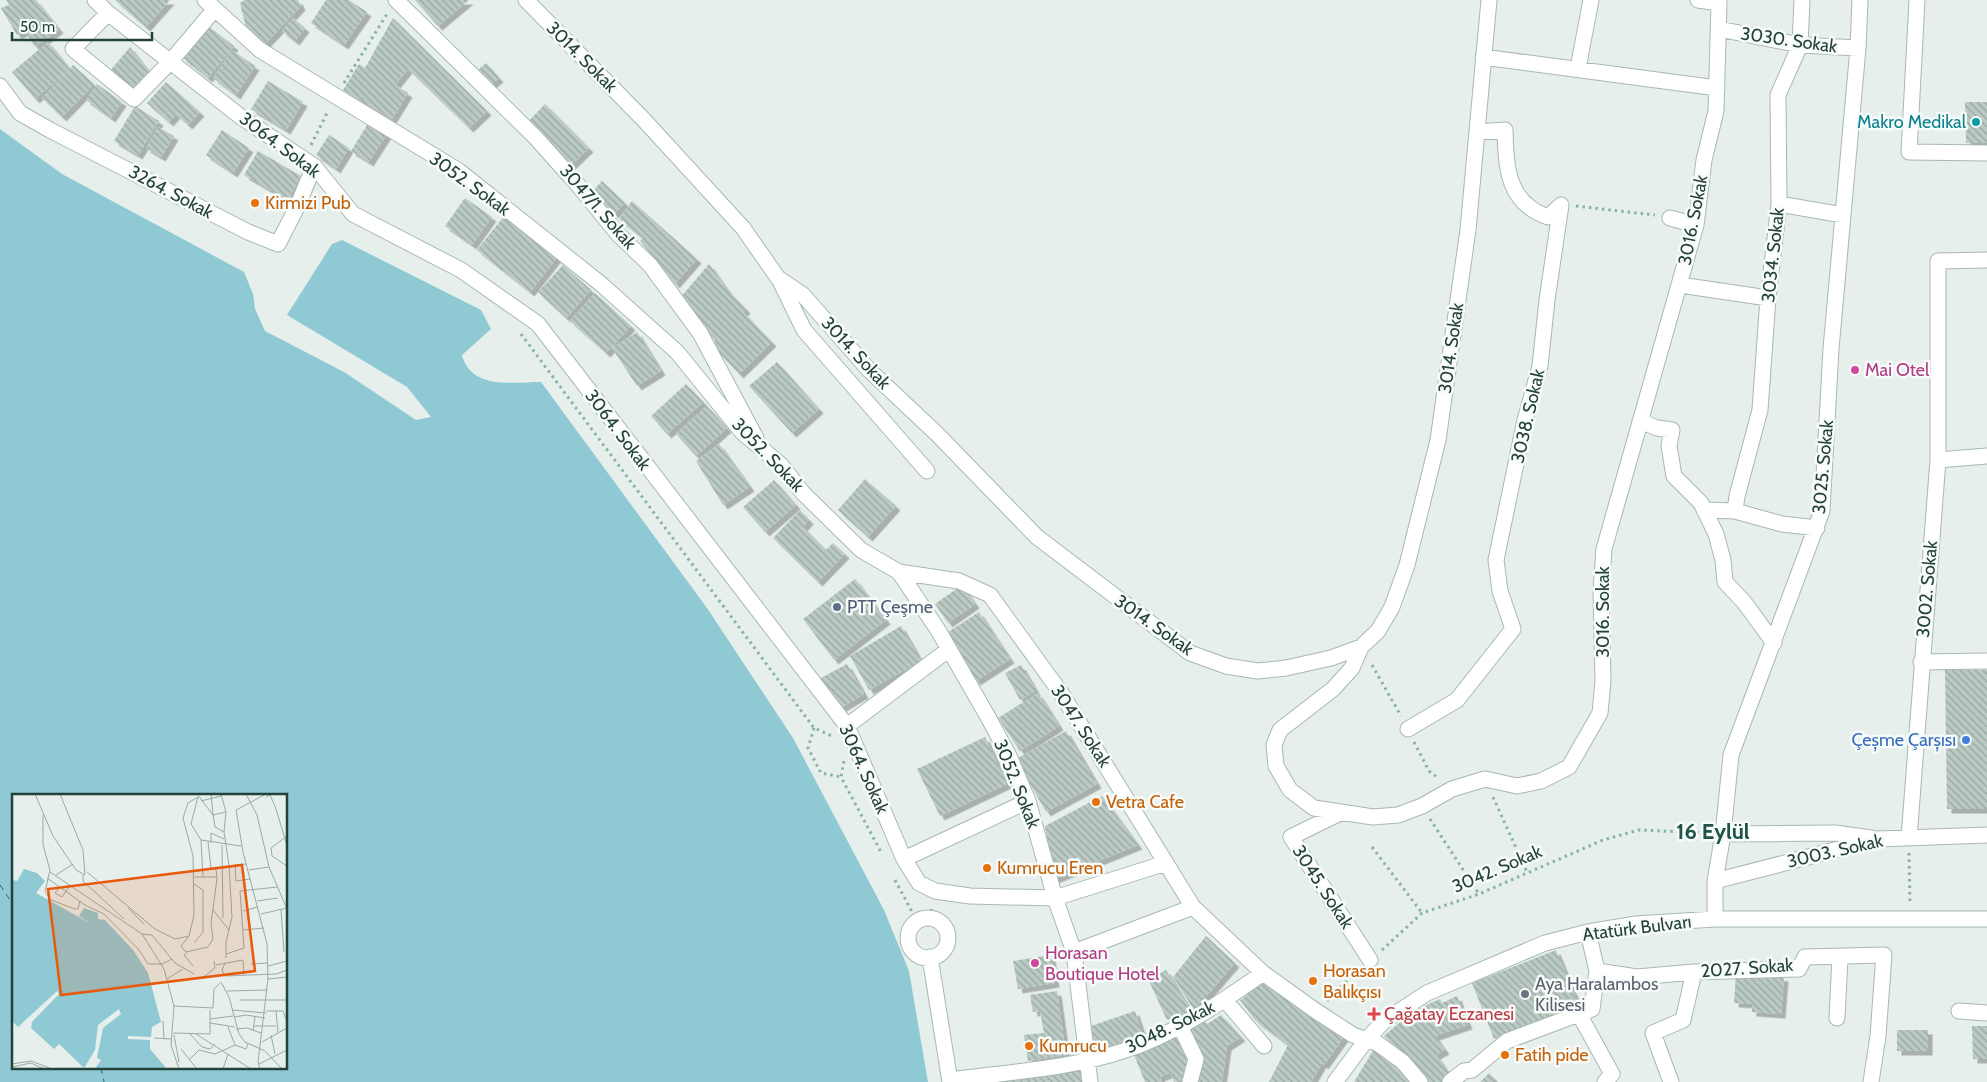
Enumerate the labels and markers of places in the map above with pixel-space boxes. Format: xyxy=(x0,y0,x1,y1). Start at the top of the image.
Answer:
place label: Makro Medikal xyxy=(1857,111,1967,133)
marker: Makro Medikal xyxy=(1970,116,1982,128)
place label: Kirmizi Pub xyxy=(265,192,351,214)
marker: Kirmizi Pub xyxy=(249,197,261,209)
place label: Mai Otel xyxy=(1865,359,1930,381)
marker: Mai Otel xyxy=(1849,364,1861,376)
place label: PTT Çeşme xyxy=(847,596,933,618)
marker: PTT Çeşme xyxy=(831,601,843,613)
place label: Çeșme Çarșısı xyxy=(1851,729,1956,752)
marker: Çeșme Çarșısı xyxy=(1960,734,1972,746)
place label: Vetra Cafe xyxy=(1106,791,1184,813)
marker: Vetra Cafe xyxy=(1090,796,1102,808)
place label: Kumrucu Eren xyxy=(997,857,1103,879)
marker: Kumrucu Eren xyxy=(981,862,993,874)
place label: Horasan Boutique Hotel xyxy=(1045,942,1160,985)
marker: Horasan Boutique Hotel xyxy=(1029,957,1041,969)
place label: Horasan Balıkçısı xyxy=(1323,960,1386,1003)
place label: Aya Haralambos Kilisesi xyxy=(1535,973,1658,1016)
marker: Horasan Balıkçısı xyxy=(1307,975,1319,987)
marker: Aya Haralambos Kilisesi xyxy=(1519,988,1531,1000)
place label: Çağatay Eczanesi xyxy=(1384,1003,1514,1025)
marker: Çağatay Eczanesi xyxy=(1368,1008,1380,1020)
place label: Kumrucu xyxy=(1039,1035,1107,1057)
marker: Kumrucu xyxy=(1023,1040,1035,1052)
place label: Fatih pide xyxy=(1515,1044,1589,1066)
marker: Fatih pide xyxy=(1499,1049,1511,1061)

